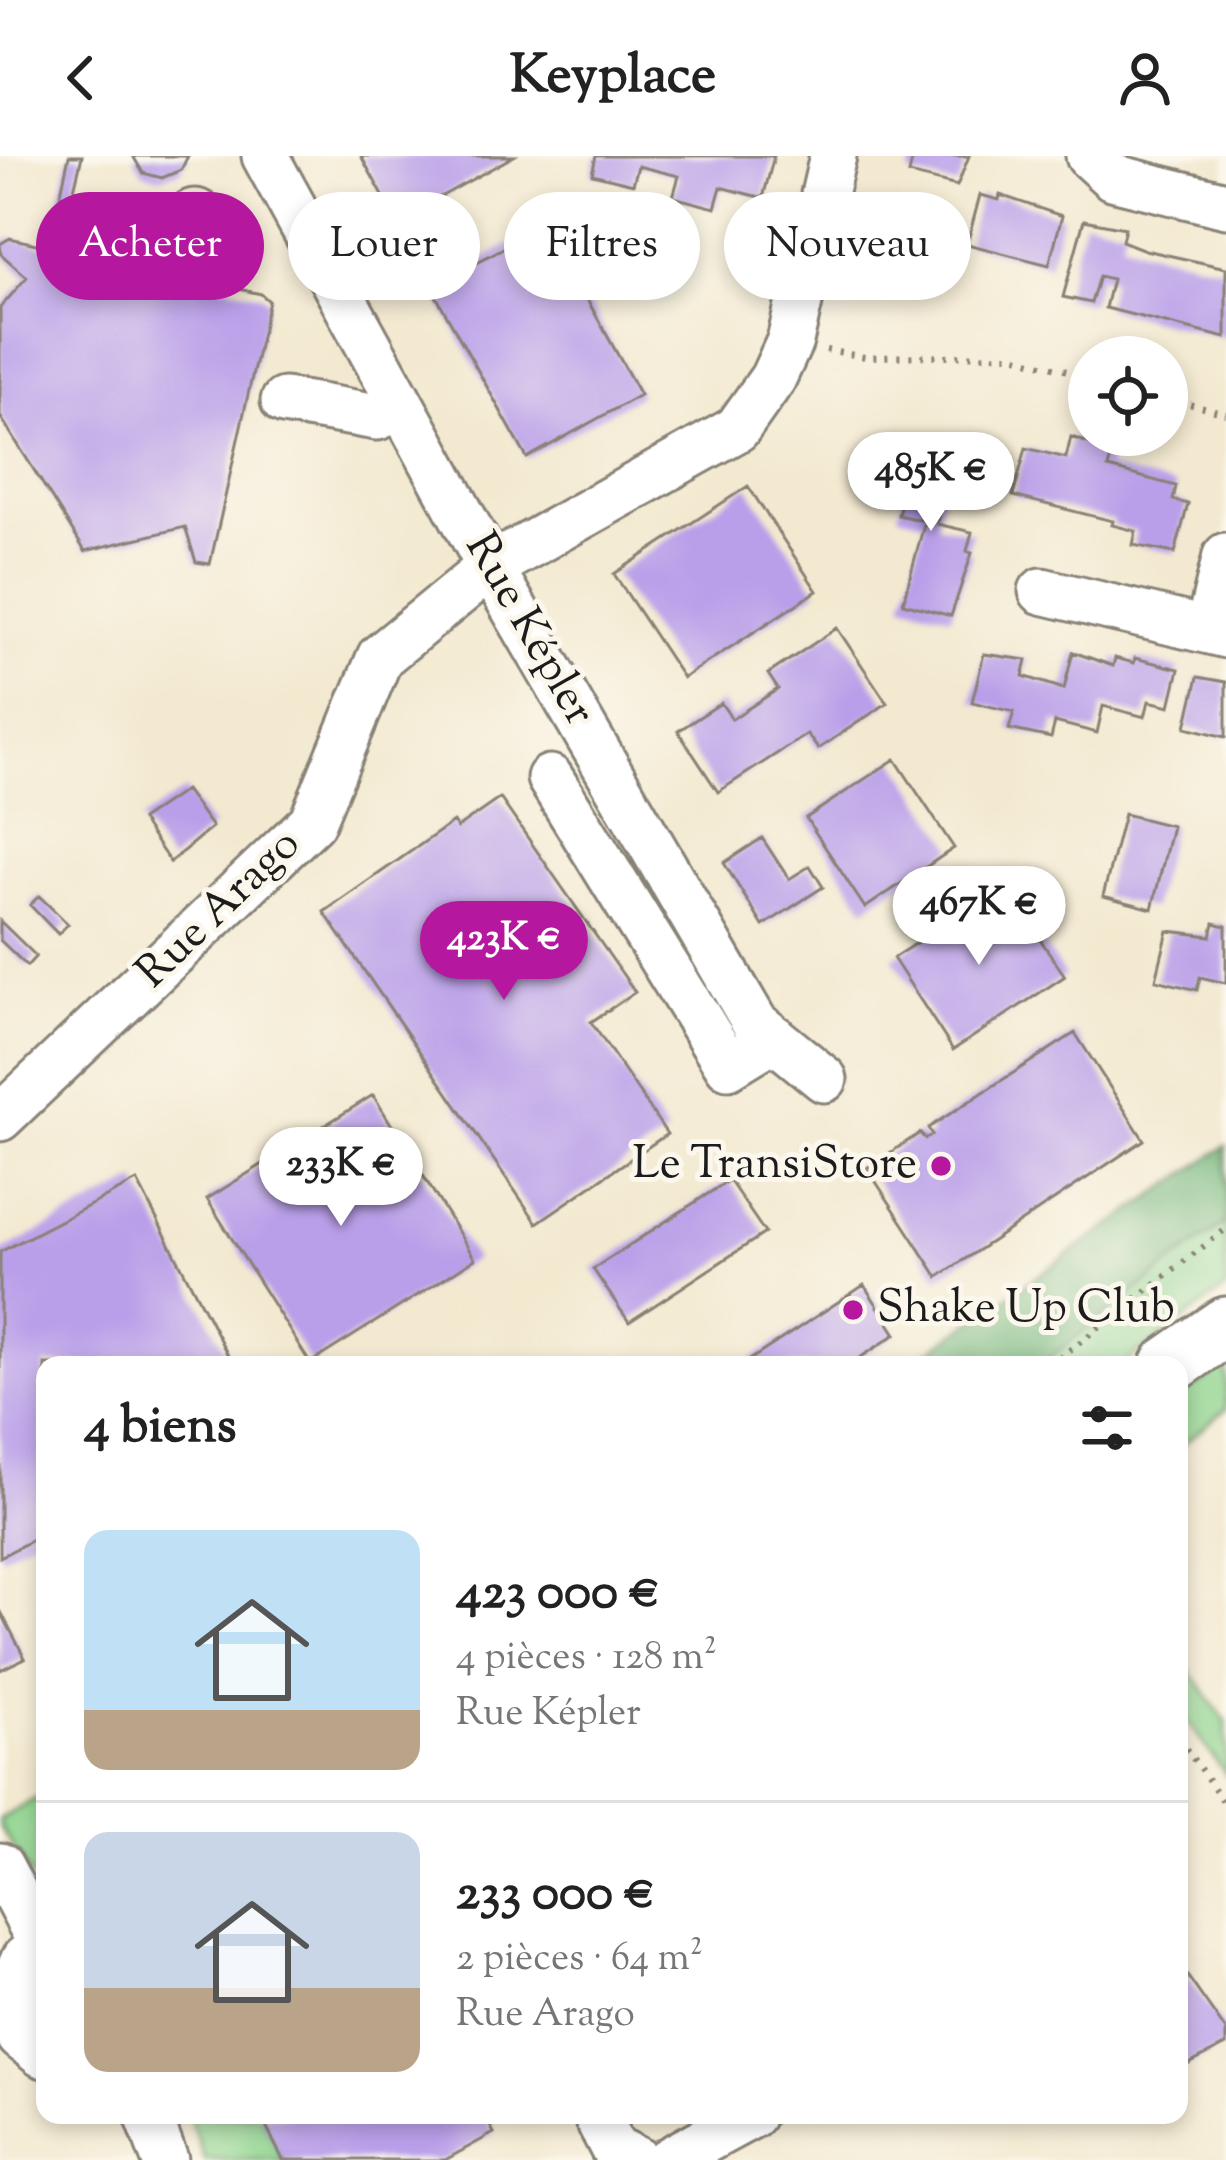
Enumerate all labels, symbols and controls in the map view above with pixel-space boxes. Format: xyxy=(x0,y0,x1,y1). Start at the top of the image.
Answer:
text: Keyplace xyxy=(510,39,716,117)
icon: back xyxy=(48,45,114,111)
icon: person xyxy=(1112,45,1178,111)
chip: Acheter xyxy=(36,192,264,300)
chip: Louer xyxy=(288,192,480,300)
chip: Filtres xyxy=(504,192,700,300)
chip: Nouveau xyxy=(724,192,971,300)
map controls xyxy=(1068,336,1188,456)
button: locate xyxy=(1068,336,1188,456)
pin: 485K € xyxy=(833,432,1029,534)
text: 485K € xyxy=(875,443,987,499)
street label: Rue Képler xyxy=(447,521,610,739)
street label: Rue Arago xyxy=(123,815,317,1005)
pin: 467K € xyxy=(881,866,1077,968)
text: 467K € xyxy=(920,877,1038,933)
pin: 423K € xyxy=(406,901,602,1003)
text: 423K € xyxy=(447,912,561,968)
pin: 233K € xyxy=(243,1127,439,1229)
place label: Le TransiStore xyxy=(633,1134,917,1199)
text: 233K € xyxy=(286,1138,396,1194)
marker: Le TransiStore xyxy=(928,1153,954,1179)
place label: Shake Up Club xyxy=(877,1278,1175,1343)
marker: Shake Up Club xyxy=(840,1297,866,1323)
text: 4 biens xyxy=(84,1392,237,1465)
icon: filters xyxy=(1074,1395,1140,1461)
text: 423 000 € xyxy=(456,1558,660,1631)
icon: home xyxy=(180,1578,324,1722)
text: 4 pièces · 128 m² xyxy=(456,1631,717,1687)
text: Rue Képler xyxy=(456,1687,641,1743)
text: 233 000 € xyxy=(456,1859,655,1932)
icon: home xyxy=(180,1880,324,2024)
text: 2 pièces · 64 m² xyxy=(456,1932,703,1988)
text: Rue Arago xyxy=(456,1988,635,2044)

